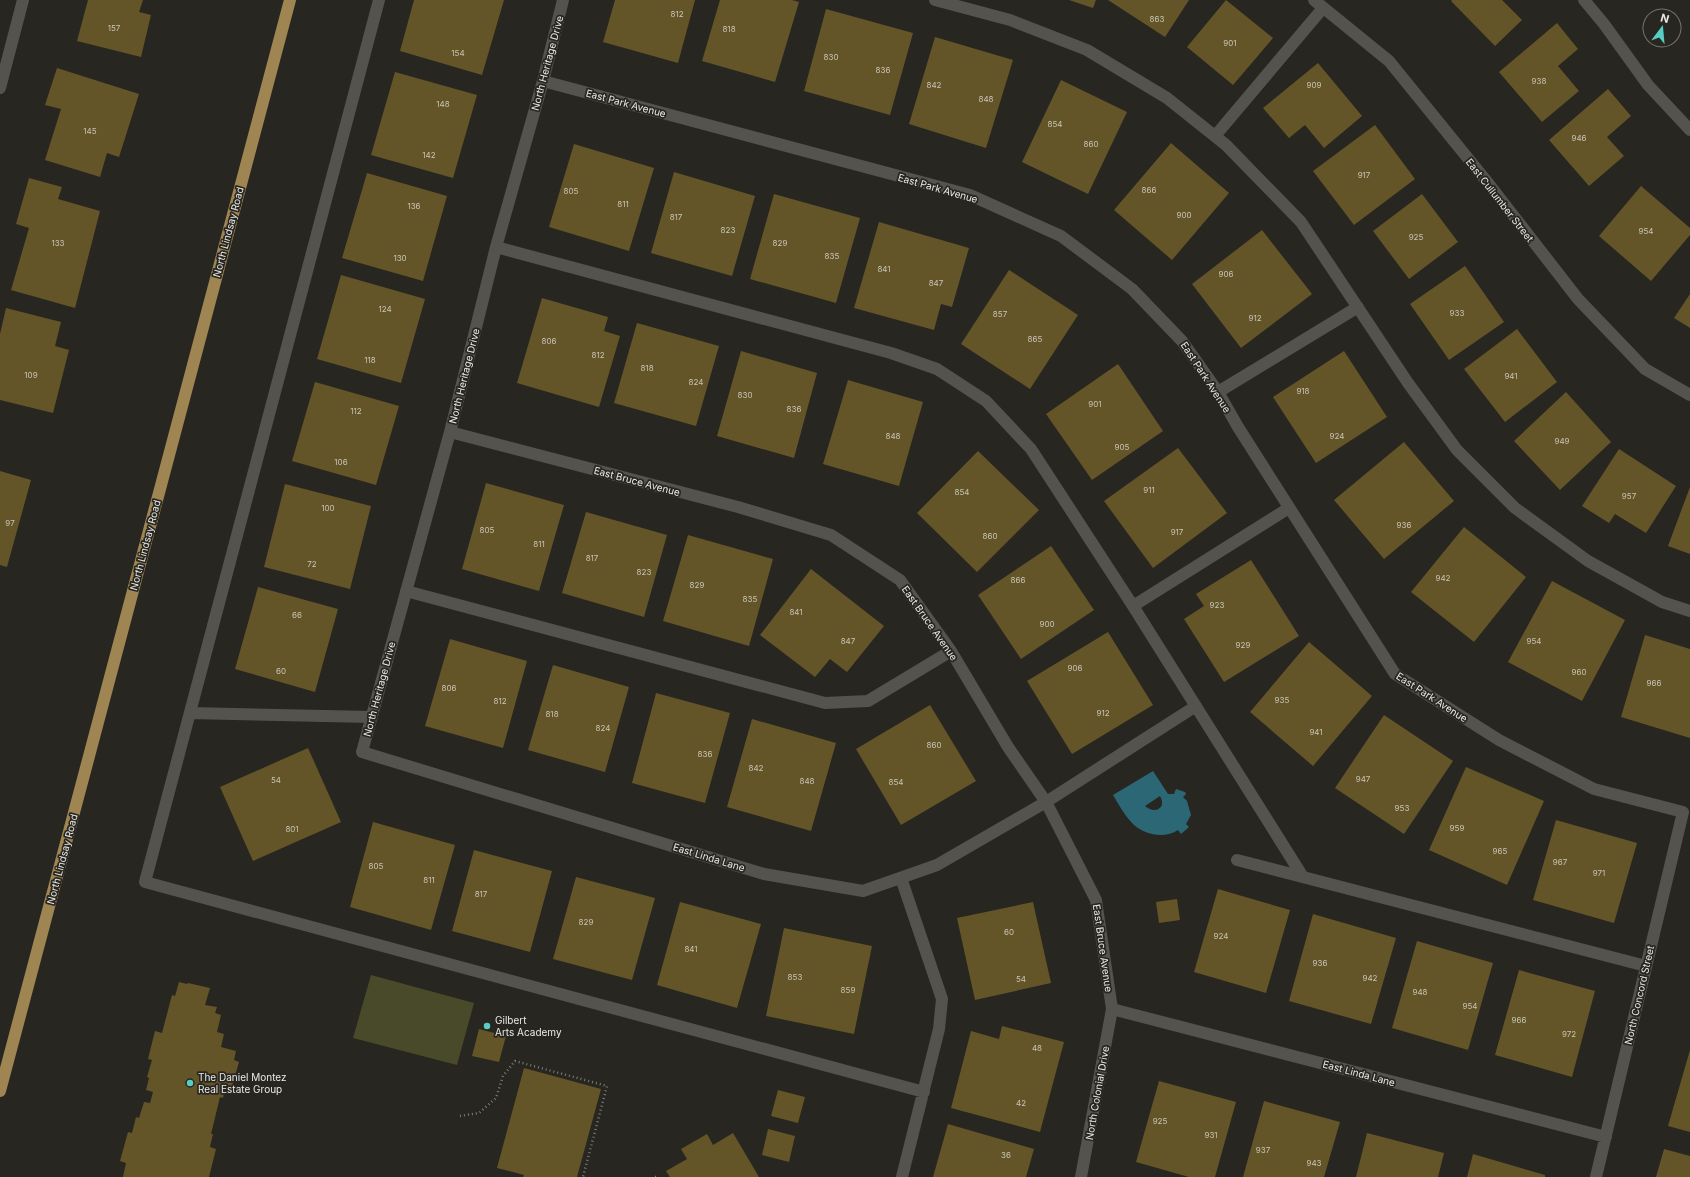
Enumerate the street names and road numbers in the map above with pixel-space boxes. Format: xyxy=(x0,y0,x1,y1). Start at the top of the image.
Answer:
street label: North Heritage Drive xyxy=(529,14,565,112)
street label: East Park Avenue xyxy=(585,87,667,119)
street label: East Cullumber Street xyxy=(1464,156,1537,245)
street label: East Park Avenue xyxy=(897,171,979,205)
street label: North Lindsay Road xyxy=(210,186,246,278)
street label: North Heritage Drive xyxy=(446,327,482,425)
street label: East Park Avenue xyxy=(1179,339,1234,415)
street label: East Bruce Avenue xyxy=(593,464,682,498)
street label: North Lindsay Road xyxy=(127,499,163,591)
street label: East Bruce Avenue xyxy=(900,583,960,663)
street label: North Heritage Drive xyxy=(361,640,397,738)
street label: East Park Avenue xyxy=(1394,670,1470,725)
street label: North Lindsay Road xyxy=(44,813,80,905)
street label: East Linda Lane xyxy=(672,840,747,874)
street label: East Bruce Avenue xyxy=(1091,903,1115,993)
street label: North Concord Street xyxy=(1622,944,1656,1046)
street label: North Colonial Drive xyxy=(1083,1045,1111,1141)
street label: East Linda Lane xyxy=(1321,1058,1397,1088)

